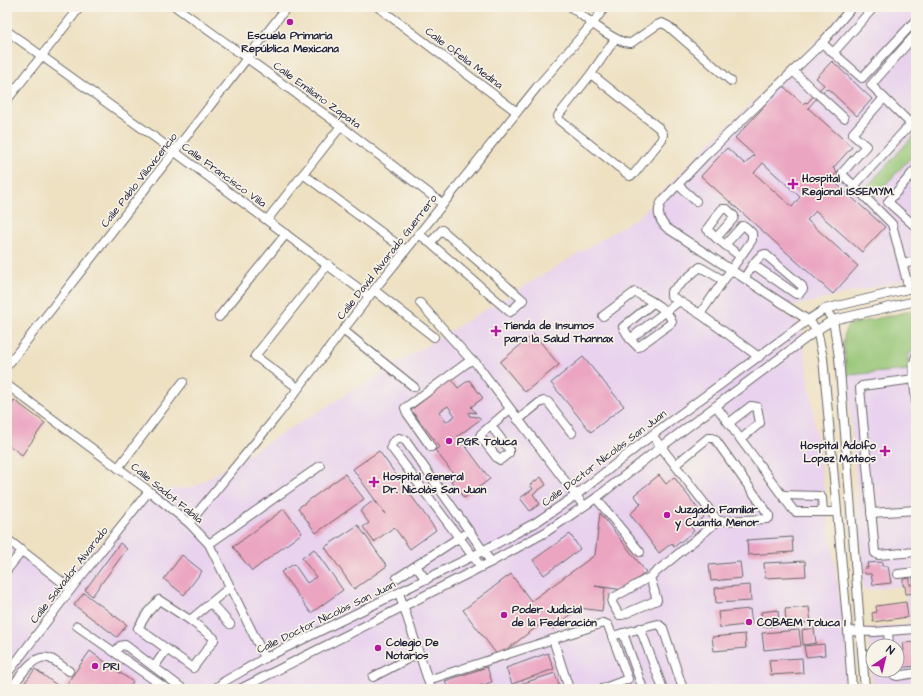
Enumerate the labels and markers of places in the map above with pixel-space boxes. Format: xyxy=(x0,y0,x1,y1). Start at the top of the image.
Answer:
marker: Escuela Primaria República Mexicana xyxy=(285,17,295,27)
place label: Escuela Primaria República Mexicana xyxy=(241,28,339,57)
place label: Hospital Regional ISSEMYM. xyxy=(801,171,895,201)
marker: Hospital Regional ISSEMYM. xyxy=(787,178,799,190)
place label: Tienda de Insumos para la Salud Thannax xyxy=(503,318,614,347)
marker: Tienda de Insumos para la Salud Thannax xyxy=(491,326,501,336)
place label: PGR Toluca xyxy=(457,434,517,449)
marker: PGR Toluca xyxy=(444,436,454,446)
place label: Hospital Adolfo Lopez Mateos xyxy=(799,438,877,467)
marker: Hospital Adolfo Lopez Mateos xyxy=(879,445,891,457)
place label: Hospital General Dr. Nicolás San Juan xyxy=(382,469,487,497)
marker: Hospital General Dr. Nicolás San Juan xyxy=(368,476,380,488)
place label: Juzgado Familiar y Cuantía Menor xyxy=(674,502,760,532)
marker: Juzgado Familiar y Cuantía Menor xyxy=(662,510,672,520)
place label: Poder Judicial de la Federación xyxy=(511,602,597,630)
marker: Poder Judicial de la Federación xyxy=(499,610,509,620)
place label: COBAEM Toluca 1 xyxy=(757,615,846,630)
marker: COBAEM Toluca 1 xyxy=(744,617,754,627)
place label: Colegio De Notarios xyxy=(386,635,439,663)
marker: Colegio De Notarios xyxy=(373,643,383,653)
place label: PRI xyxy=(103,659,120,674)
marker: PRI xyxy=(90,661,100,671)

